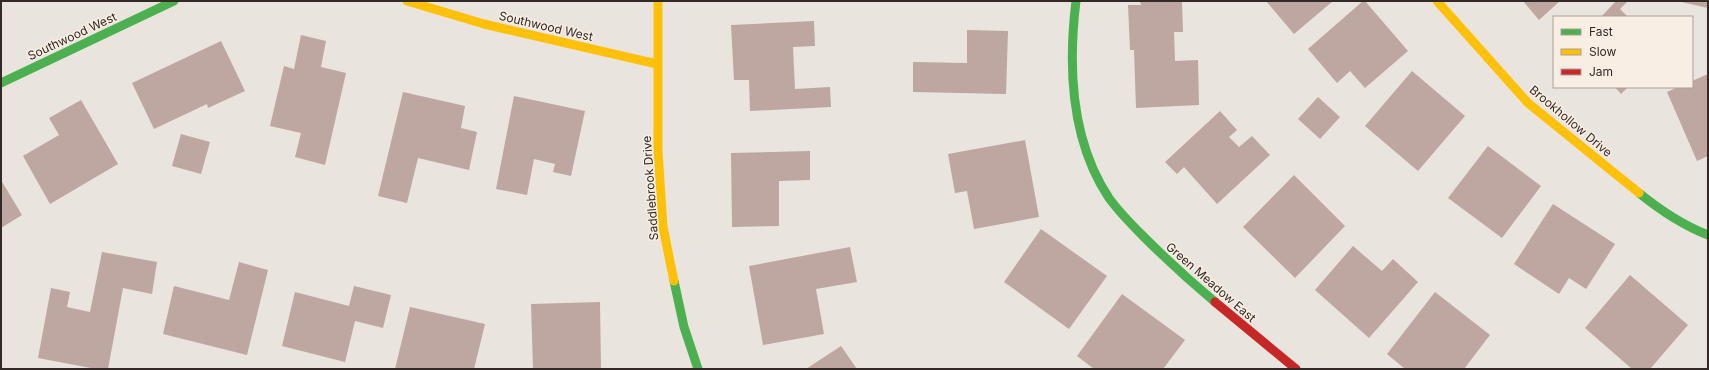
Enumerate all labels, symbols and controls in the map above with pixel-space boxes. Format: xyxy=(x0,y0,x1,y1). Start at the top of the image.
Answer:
street label: Southwood West xyxy=(497,8,595,44)
street label: Southwood West xyxy=(25,9,119,63)
legend xyxy=(1553,16,1693,88)
text: Fast xyxy=(1589,24,1613,39)
text: Slow xyxy=(1589,44,1617,59)
text: Jam xyxy=(1589,64,1613,79)
street label: Brookhollow Drive xyxy=(1527,82,1615,160)
street label: Saddlebrook Drive xyxy=(639,135,661,241)
street label: Green Meadow East xyxy=(1163,239,1259,325)

